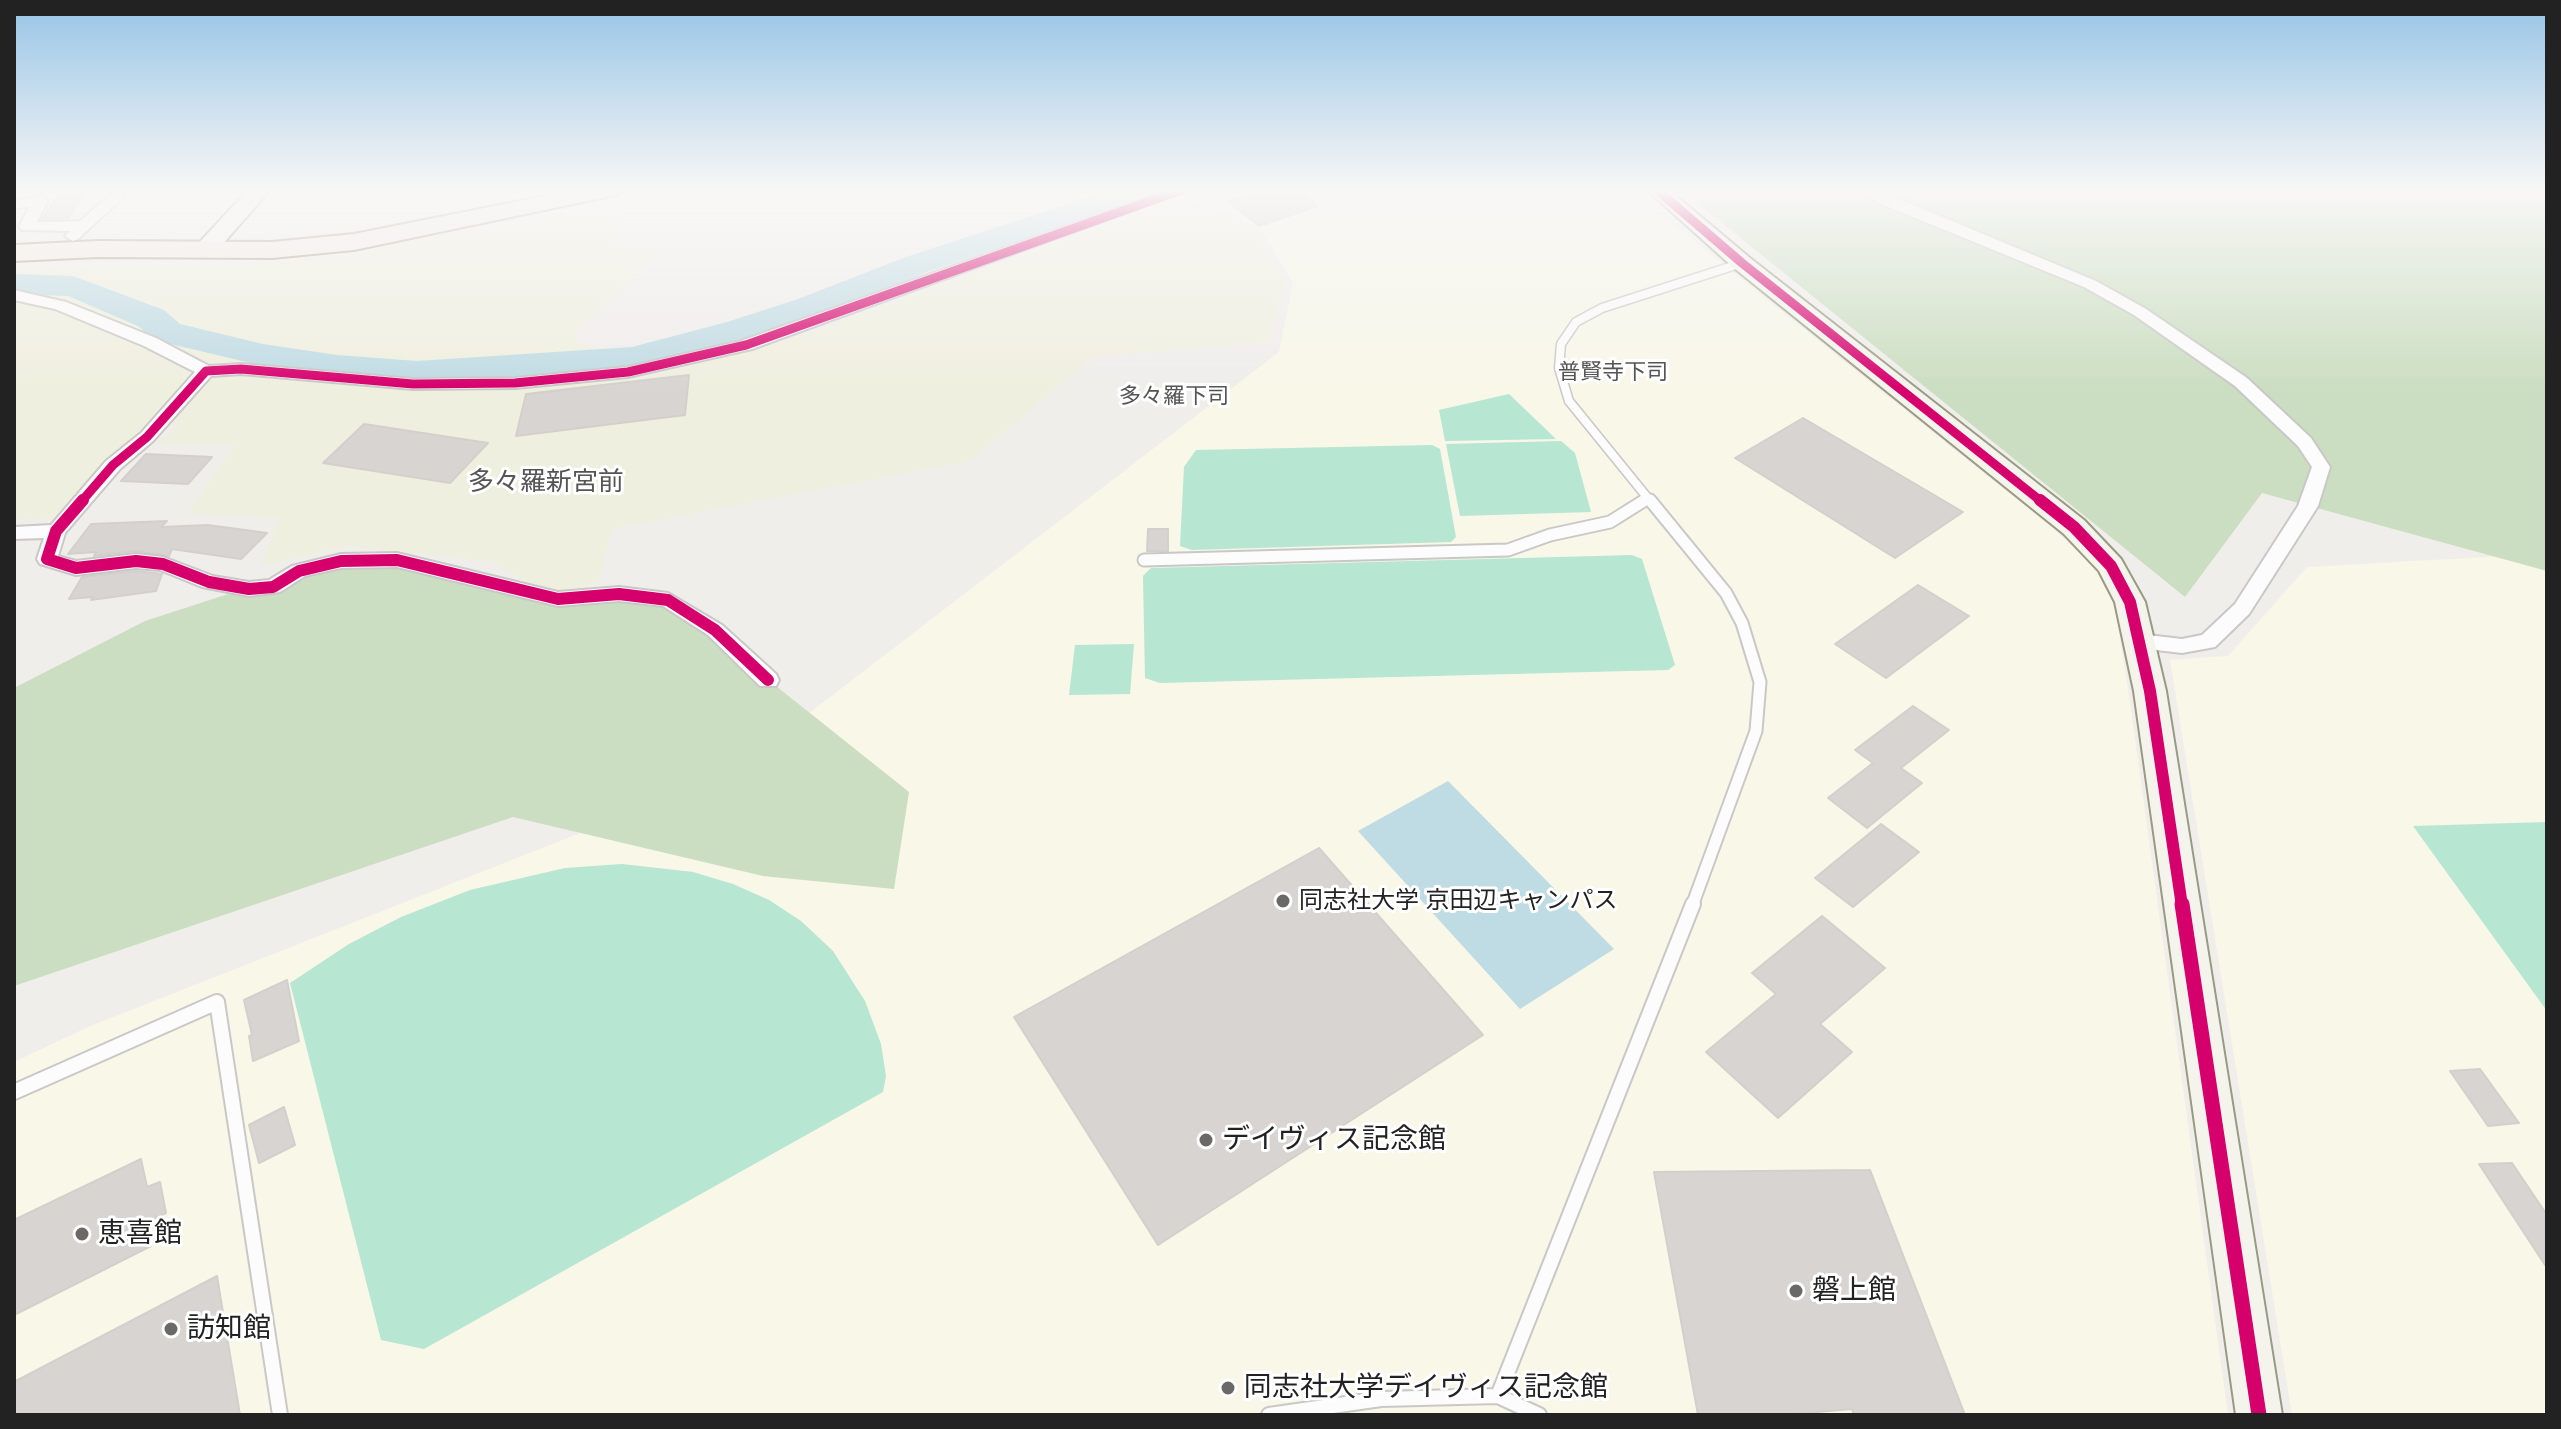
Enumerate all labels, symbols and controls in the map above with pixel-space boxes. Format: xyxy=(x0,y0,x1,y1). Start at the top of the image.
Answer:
district label: 普賢寺下司 xyxy=(1558,360,1668,386)
district label: 多々羅下司 xyxy=(1119,384,1229,410)
district label: 多々羅新宮前 xyxy=(468,467,624,499)
place label: 同志社大学 京田辺キャンパス xyxy=(1299,887,1617,915)
marker: 同志社大学 京田辺キャンパス xyxy=(1274,892,1292,910)
place label: デイヴィス記念館 xyxy=(1222,1123,1446,1157)
marker: デイヴィス記念館 xyxy=(1197,1131,1215,1149)
place label: 恵喜館 xyxy=(98,1217,182,1251)
marker: 恵喜館 xyxy=(73,1225,91,1243)
place label: 磐上館 xyxy=(1812,1274,1896,1308)
marker: 磐上館 xyxy=(1787,1282,1805,1300)
place label: 訪知館 xyxy=(187,1312,271,1346)
marker: 訪知館 xyxy=(162,1320,180,1338)
place label: 同志社大学デイヴィス記念館 xyxy=(1244,1371,1608,1405)
marker: 同志社大学デイヴィス記念館 xyxy=(1219,1379,1237,1397)

